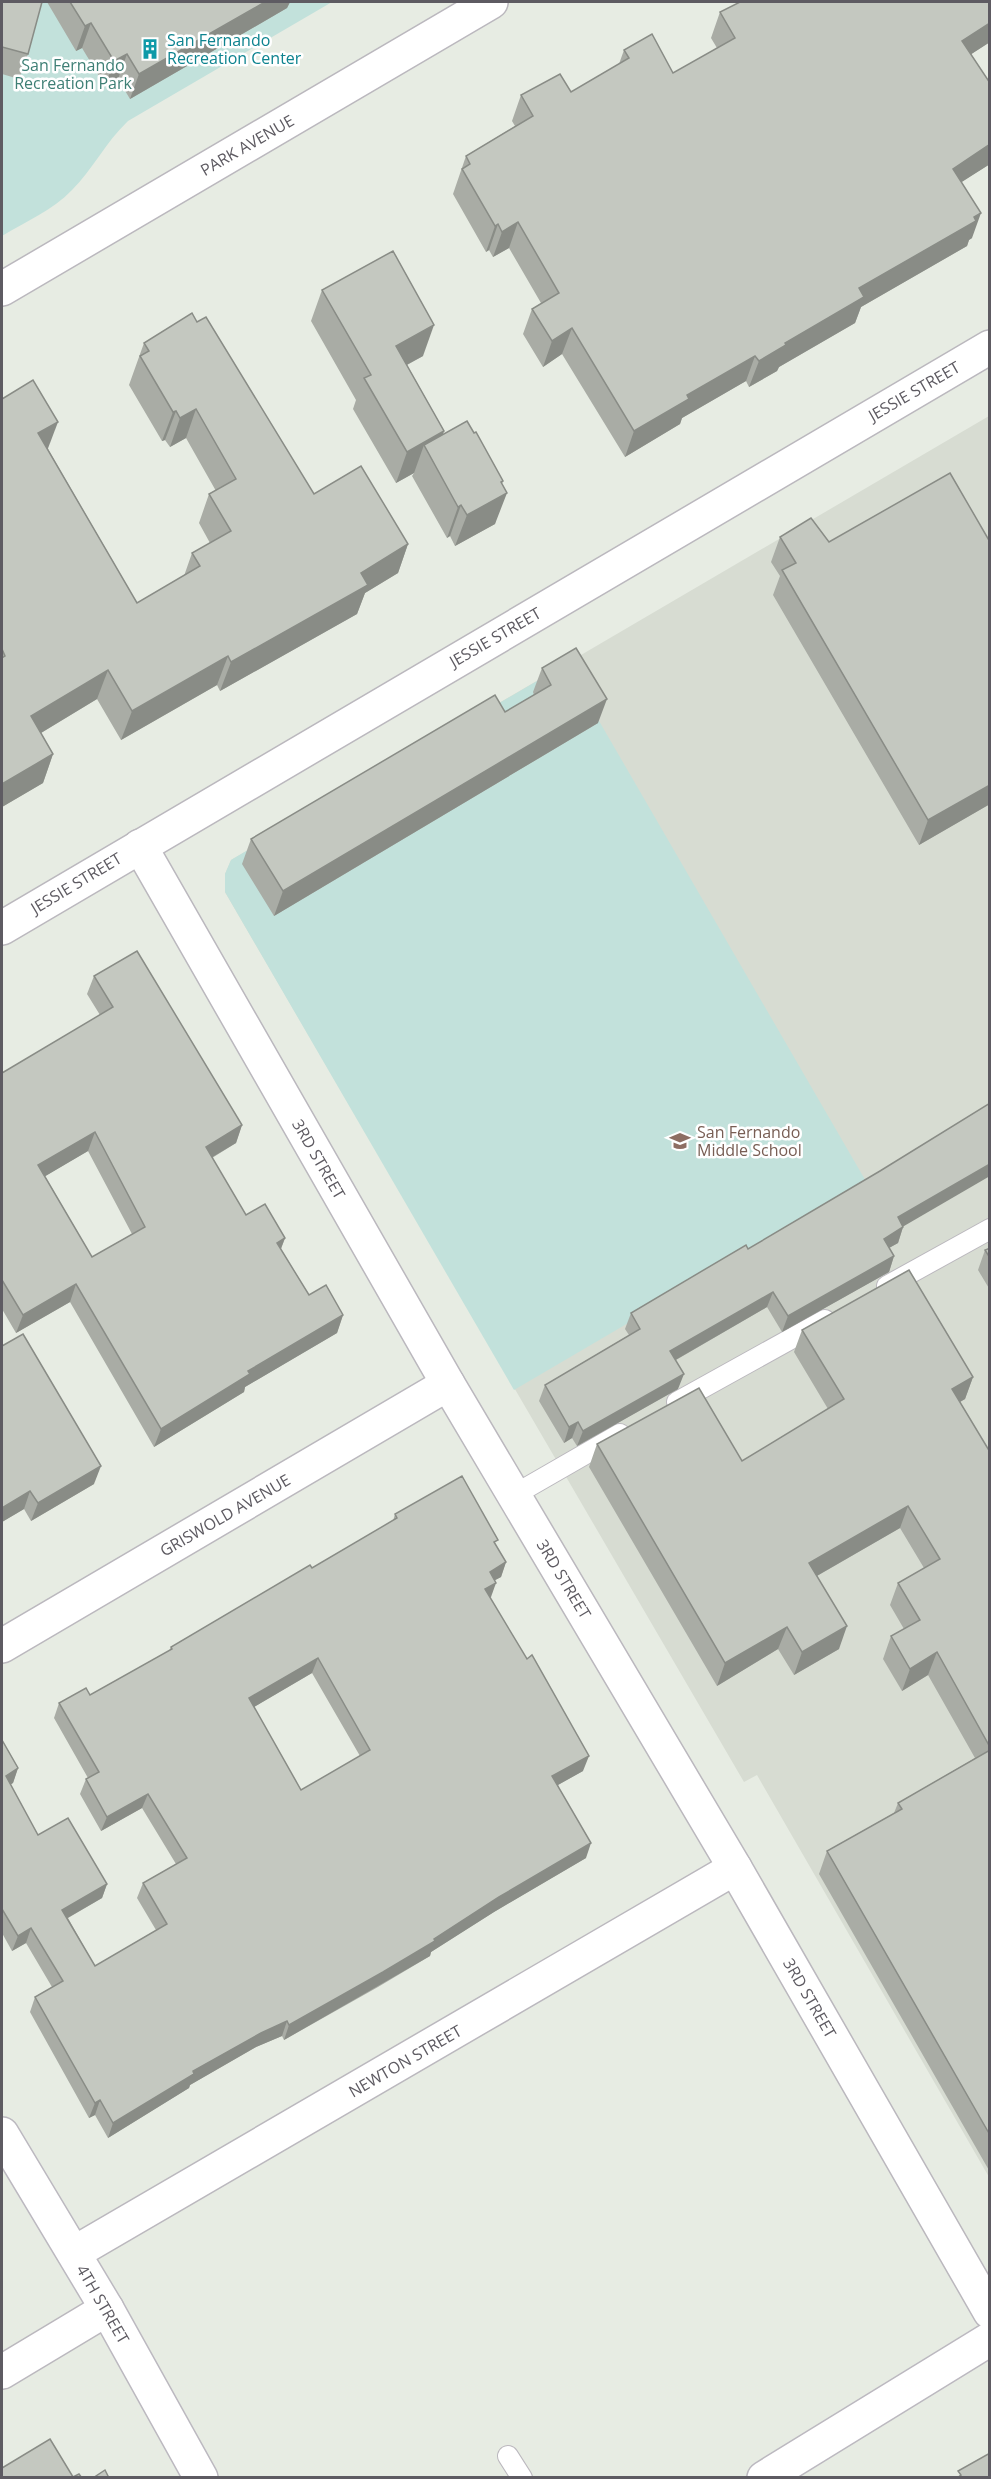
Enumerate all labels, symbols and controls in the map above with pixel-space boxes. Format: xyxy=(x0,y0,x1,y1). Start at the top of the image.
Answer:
place label: San Fernando Recreation Center xyxy=(167,29,302,69)
building icon: San Fernando Recreation Center xyxy=(138,37,162,61)
park label: San Fernando Recreation Park xyxy=(14,54,132,94)
street label: PARK AVENUE xyxy=(196,109,298,181)
street label: JESSIE STREET xyxy=(862,356,964,427)
street label: JESSIE STREET xyxy=(443,602,545,673)
street label: JESSIE STREET xyxy=(25,847,126,920)
street label: 3RD STREET xyxy=(287,1115,351,1203)
place label: San Fernando Middle School xyxy=(697,1121,802,1161)
school or university icon: San Fernando Middle School xyxy=(668,1129,692,1153)
street label: GRISWOLD AVENUE xyxy=(156,1469,294,1561)
street label: 3RD STREET xyxy=(532,1535,596,1623)
street label: 3RD STREET xyxy=(778,1954,842,2042)
street label: NEWTON STREET xyxy=(344,2020,466,2102)
street label: 4TH STREET xyxy=(71,2260,135,2348)

